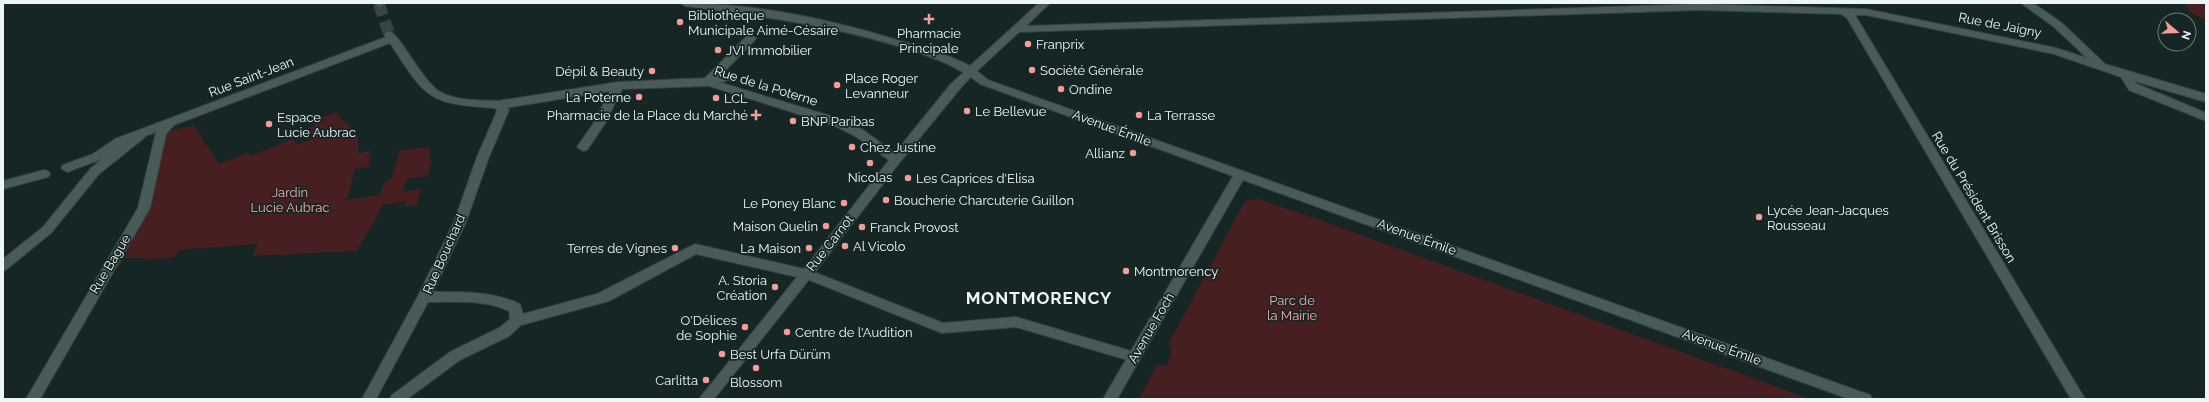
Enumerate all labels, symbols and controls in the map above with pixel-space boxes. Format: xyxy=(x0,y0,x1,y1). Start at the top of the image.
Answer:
place label: Bibliothèque Municipale Aimé-Césaire xyxy=(688,8,838,38)
street label: Rue de Jaigny xyxy=(1957,10,2043,40)
north arrow xyxy=(2157,12,2197,52)
marker: Pharmacie Principale xyxy=(924,14,934,24)
marker: Bibliothèque Municipale Aimé-Césaire xyxy=(675,17,685,27)
place label: Pharmacie Principale xyxy=(897,26,961,56)
text: N xyxy=(2178,29,2193,41)
place label: Franprix xyxy=(1036,37,1085,52)
marker: Franprix xyxy=(1023,39,1033,49)
place label: JVI Immobilier xyxy=(726,43,812,58)
marker: JVI Immobilier xyxy=(713,45,723,55)
street label: Rue Saint-Jean xyxy=(206,54,296,100)
street label: Rue de la Poterne xyxy=(713,63,820,109)
place label: Société Générale xyxy=(1040,63,1144,78)
place label: Dépil & Beauty xyxy=(555,64,644,79)
marker: Société Générale xyxy=(1027,65,1037,75)
marker: Dépil & Beauty xyxy=(647,66,657,76)
place label: Place Roger Levanneur xyxy=(845,71,918,101)
marker: Place Roger Levanneur xyxy=(832,80,842,90)
place label: Ondine xyxy=(1069,82,1113,97)
marker: Ondine xyxy=(1056,84,1066,94)
place label: La Poterne xyxy=(566,90,631,105)
place label: LCL xyxy=(724,91,748,106)
marker: La Poterne xyxy=(634,92,644,102)
marker: LCL xyxy=(711,93,721,103)
place label: Le Bellevue xyxy=(975,104,1047,119)
marker: Le Bellevue xyxy=(962,106,972,116)
street label: Avenue Émile xyxy=(1071,107,1154,149)
place label: Pharmacie de la Place du Marché xyxy=(547,108,748,123)
place label: La Terrasse xyxy=(1147,108,1215,123)
place label: Espace Lucie Aubrac xyxy=(277,110,356,140)
marker: Pharmacie de la Place du Marché xyxy=(751,110,761,120)
marker: La Terrasse xyxy=(1134,110,1144,120)
place label: BNP Paribas xyxy=(801,114,875,129)
marker: BNP Paribas xyxy=(788,116,798,126)
marker: Espace Lucie Aubrac xyxy=(264,119,274,129)
street label: Rue du Président Brisson xyxy=(1929,129,2019,265)
place label: Chez Justine xyxy=(860,140,936,155)
marker: Chez Justine xyxy=(847,142,857,152)
place label: Allianz xyxy=(1085,146,1125,161)
marker: Allianz xyxy=(1128,148,1138,158)
marker: Nicolas xyxy=(865,158,875,168)
place label: Nicolas xyxy=(848,170,892,185)
place label: Les Caprices d'Elisa xyxy=(916,171,1035,186)
marker: Les Caprices d'Elisa xyxy=(903,173,913,183)
park label: Jardin Lucie Aubrac xyxy=(251,185,329,215)
place label: Boucherie Charcuterie Guillon xyxy=(894,193,1074,208)
marker: Boucherie Charcuterie Guillon xyxy=(881,195,891,205)
place label: Le Poney Blanc xyxy=(743,196,836,211)
marker: Le Poney Blanc xyxy=(839,198,849,208)
place label: Lycée Jean-Jacques Rousseau xyxy=(1767,203,1889,233)
street label: Rue Carnot xyxy=(803,211,857,274)
street label: Rue Bouchard xyxy=(420,212,468,296)
marker: Lycée Jean-Jacques Rousseau xyxy=(1754,212,1764,222)
street label: Avenue Émile xyxy=(1376,216,1459,258)
place label: Maison Quelin xyxy=(733,219,818,234)
place label: Franck Provost xyxy=(870,220,959,235)
marker: Maison Quelin xyxy=(821,221,831,231)
marker: Franck Provost xyxy=(857,222,867,232)
street label: Rue Bague xyxy=(87,231,134,296)
place label: Al Vicolo xyxy=(853,239,906,254)
place label: Terres de Vignes xyxy=(567,241,667,256)
place label: La Maison xyxy=(740,241,801,256)
marker: Al Vicolo xyxy=(840,241,850,251)
marker: Terres de Vignes xyxy=(670,243,680,253)
marker: La Maison xyxy=(804,243,814,253)
place label: Montmorency xyxy=(1134,264,1218,279)
marker: Montmorency xyxy=(1121,266,1131,276)
place label: A. Storia Création xyxy=(717,273,767,303)
marker: A. Storia Création xyxy=(770,282,780,292)
district label: MONTMORENCY xyxy=(966,288,1112,308)
street label: Avenue Foch xyxy=(1125,290,1177,366)
park label: Parc de la Mairie xyxy=(1267,293,1317,323)
place label: O'Délices de Sophie xyxy=(676,313,737,343)
marker: O'Délices de Sophie xyxy=(740,322,750,332)
place label: Centre de l'Audition xyxy=(795,325,913,340)
street label: Avenue Émile xyxy=(1681,326,1764,368)
marker: Centre de l'Audition xyxy=(782,327,792,337)
place label: Best Urfa Dürüm xyxy=(730,347,831,362)
marker: Best Urfa Dürüm xyxy=(717,349,727,359)
marker: Blossom xyxy=(751,363,761,373)
place label: Carlitta xyxy=(655,373,698,388)
marker: Carlitta xyxy=(701,375,711,385)
place label: Blossom xyxy=(730,375,782,390)

